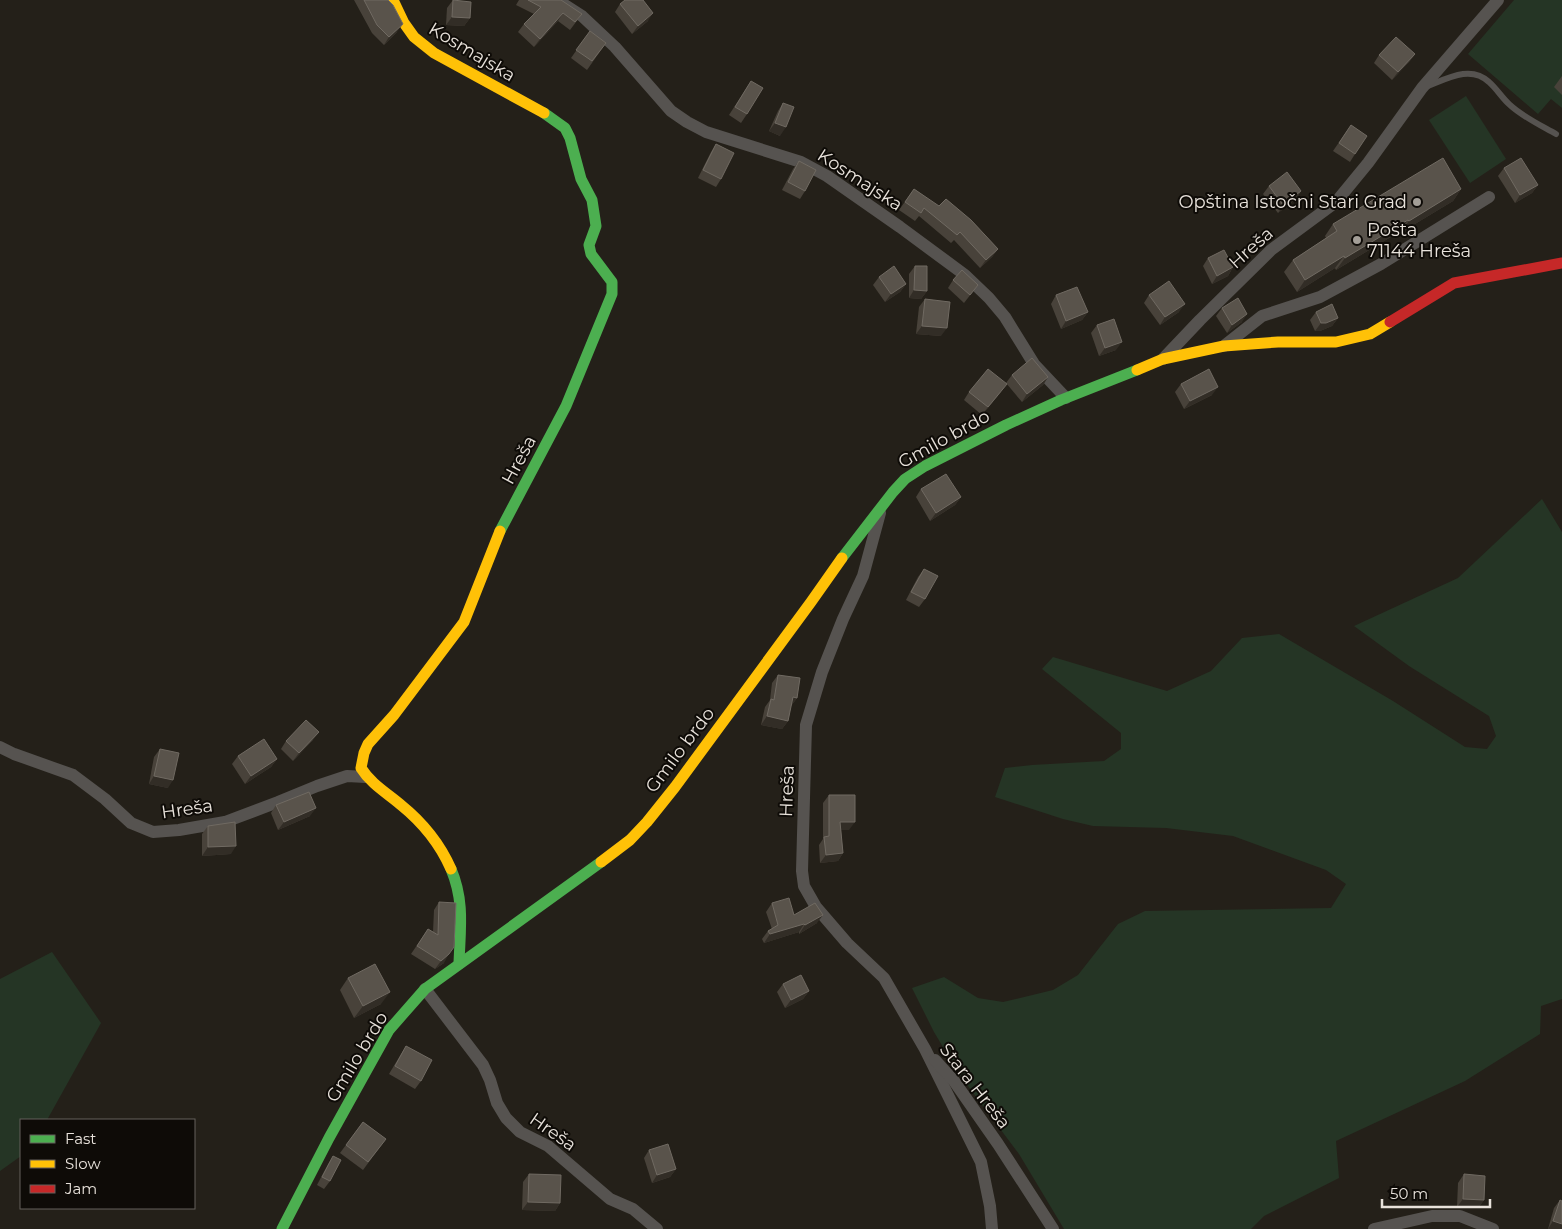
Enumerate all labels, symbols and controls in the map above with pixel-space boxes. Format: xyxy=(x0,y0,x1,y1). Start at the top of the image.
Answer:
street label: Kosmajska xyxy=(425,18,519,86)
street label: Kosmajska xyxy=(813,144,907,216)
place label: Opština Istočni Stari Grad xyxy=(1178,191,1407,213)
marker: Opština Istočni Stari Grad xyxy=(1411,196,1423,208)
place label: Pošta 71144 Hreša xyxy=(1367,219,1471,262)
street label: Hreša xyxy=(1224,222,1278,274)
marker: Pošta 71144 Hreša xyxy=(1351,234,1363,246)
street label: Gmilo brdo xyxy=(894,405,994,473)
street label: Hreša xyxy=(497,432,541,488)
street label: Gmilo brdo xyxy=(641,703,719,797)
street label: Hreša xyxy=(775,765,799,817)
street label: Hreša xyxy=(160,794,214,824)
street label: Gmilo brdo xyxy=(321,1008,393,1106)
street label: Stara Hreša xyxy=(935,1039,1015,1133)
street label: Hreša xyxy=(525,1108,581,1156)
legend xyxy=(20,1119,195,1209)
text: Fast xyxy=(65,1129,96,1148)
text: Slow xyxy=(65,1154,101,1173)
scale bar xyxy=(1382,1176,1490,1208)
text: Jam xyxy=(64,1179,97,1198)
text: 50 m xyxy=(1390,1184,1428,1203)

